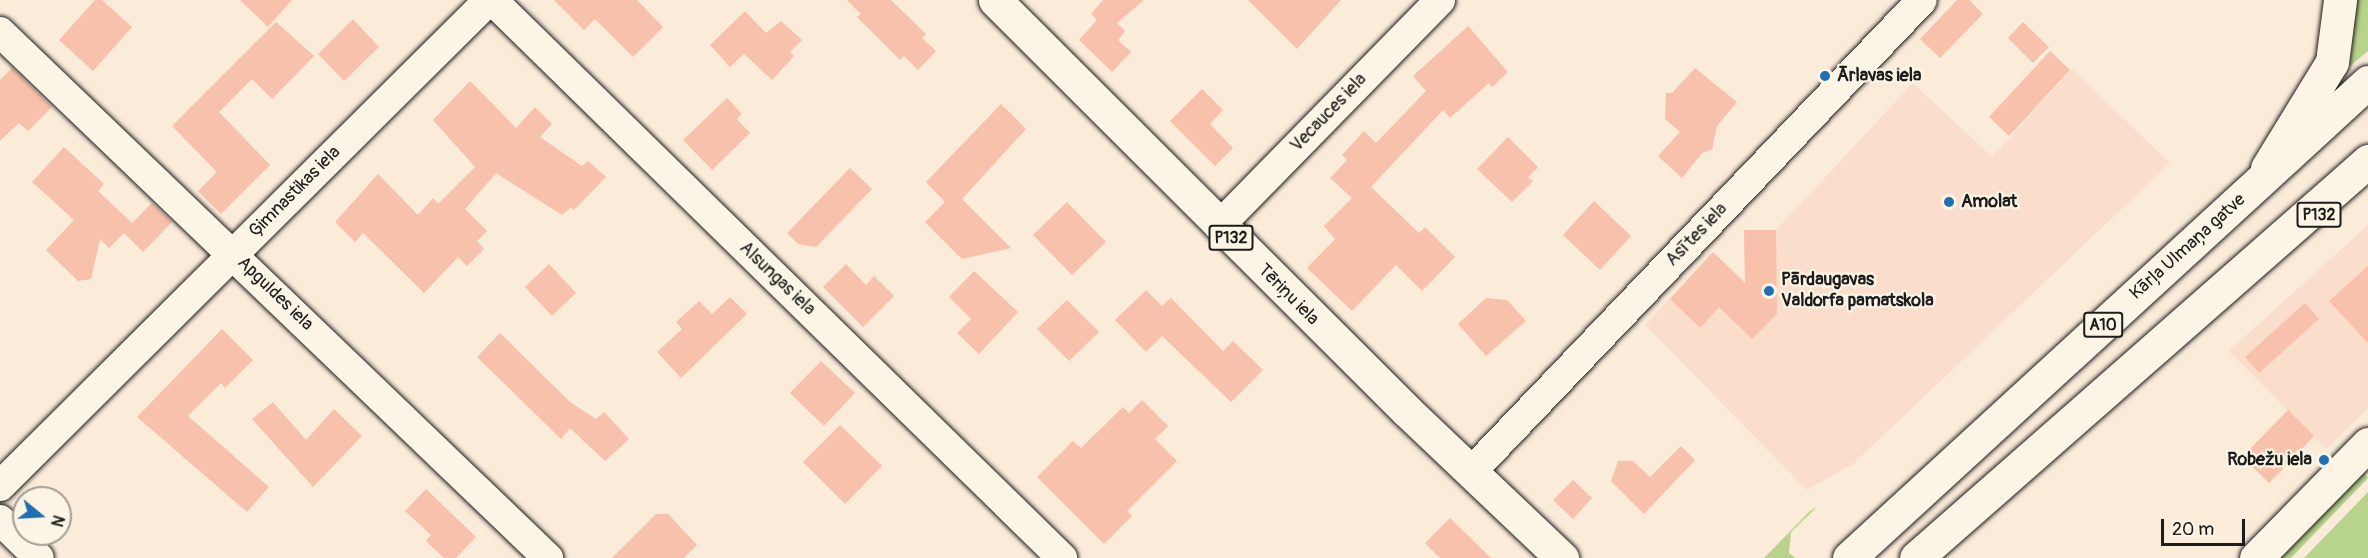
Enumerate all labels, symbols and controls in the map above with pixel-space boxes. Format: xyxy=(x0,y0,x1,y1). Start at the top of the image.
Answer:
place label: Ārlavas iela xyxy=(1837,65,1921,87)
street label: Vecauces iela xyxy=(1286,69,1372,157)
marker: Ārlavas iela xyxy=(1818,69,1832,83)
street label: Ģimnastikas iela xyxy=(245,142,345,242)
street label: Kārļa Ulmaņa gatve xyxy=(2126,189,2250,305)
place label: Amolat xyxy=(1961,191,2017,213)
marker: Amolat xyxy=(1942,195,1956,209)
street label: Asītes iela xyxy=(1662,199,1732,271)
road number: P132 xyxy=(2296,202,2342,228)
road number: P132 xyxy=(1208,225,1254,251)
street label: Alsungas iela xyxy=(735,238,819,320)
street label: Apguldes iela xyxy=(233,252,317,336)
street label: Tēriņu iela xyxy=(1253,260,1323,330)
place label: Pārdaugavas Valdorfa pamatskola xyxy=(1781,270,1934,312)
marker: Pārdaugavas Valdorfa pamatskola xyxy=(1762,284,1776,298)
road number: A10 xyxy=(2082,312,2124,338)
place label: Robežu iela xyxy=(2227,449,2312,471)
marker: Robežu iela xyxy=(2317,453,2331,467)
north arrow xyxy=(12,486,72,546)
scale bar xyxy=(2164,507,2248,545)
text: N xyxy=(46,513,68,529)
text: 20 m xyxy=(2172,518,2214,541)

